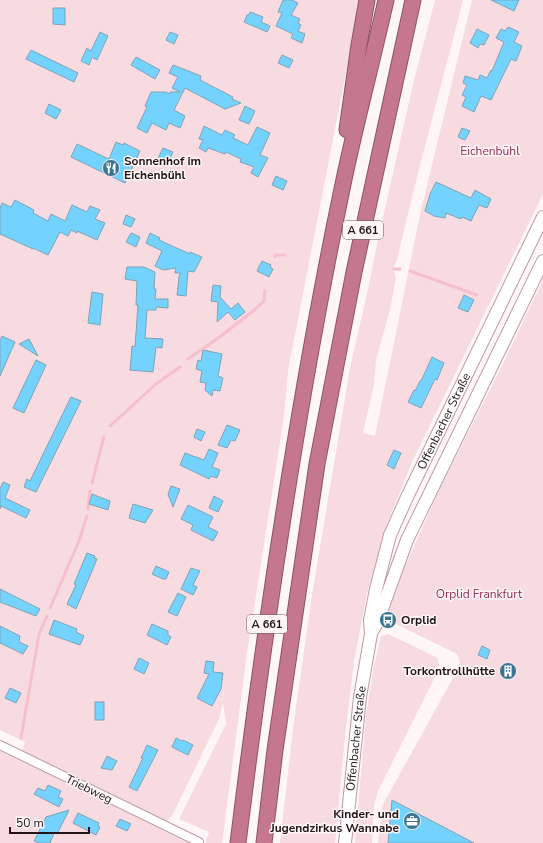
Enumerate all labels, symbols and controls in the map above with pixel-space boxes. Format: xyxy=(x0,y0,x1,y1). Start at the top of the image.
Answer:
park label: Eichenbühl xyxy=(460,143,520,159)
place label: Sonnenhof im Eichenbühl xyxy=(124,153,201,183)
restaurant icon: Sonnenhof im Eichenbühl xyxy=(101,158,121,178)
road number: A 661 xyxy=(343,221,383,239)
street label: Offenbacher Straße xyxy=(414,370,474,472)
park label: Orplid Frankfurt xyxy=(436,586,523,602)
bus stop icon: Orplid xyxy=(378,610,398,630)
place label: Orplid xyxy=(401,612,436,628)
road number: A 661 xyxy=(247,615,287,633)
building icon: Torkontrollhütte xyxy=(498,661,518,681)
place label: Torkontrollhütte xyxy=(404,663,495,679)
street label: Offenbacher Straße xyxy=(342,685,370,792)
street label: Triebweg xyxy=(63,771,115,807)
place label: Kinder- und Jugendzirkus Wannabe xyxy=(269,806,399,836)
scale bar xyxy=(10,809,89,835)
office icon: Kinder- und Jugendzirkus Wannabe xyxy=(402,811,422,831)
text: 50 m xyxy=(16,815,44,831)

